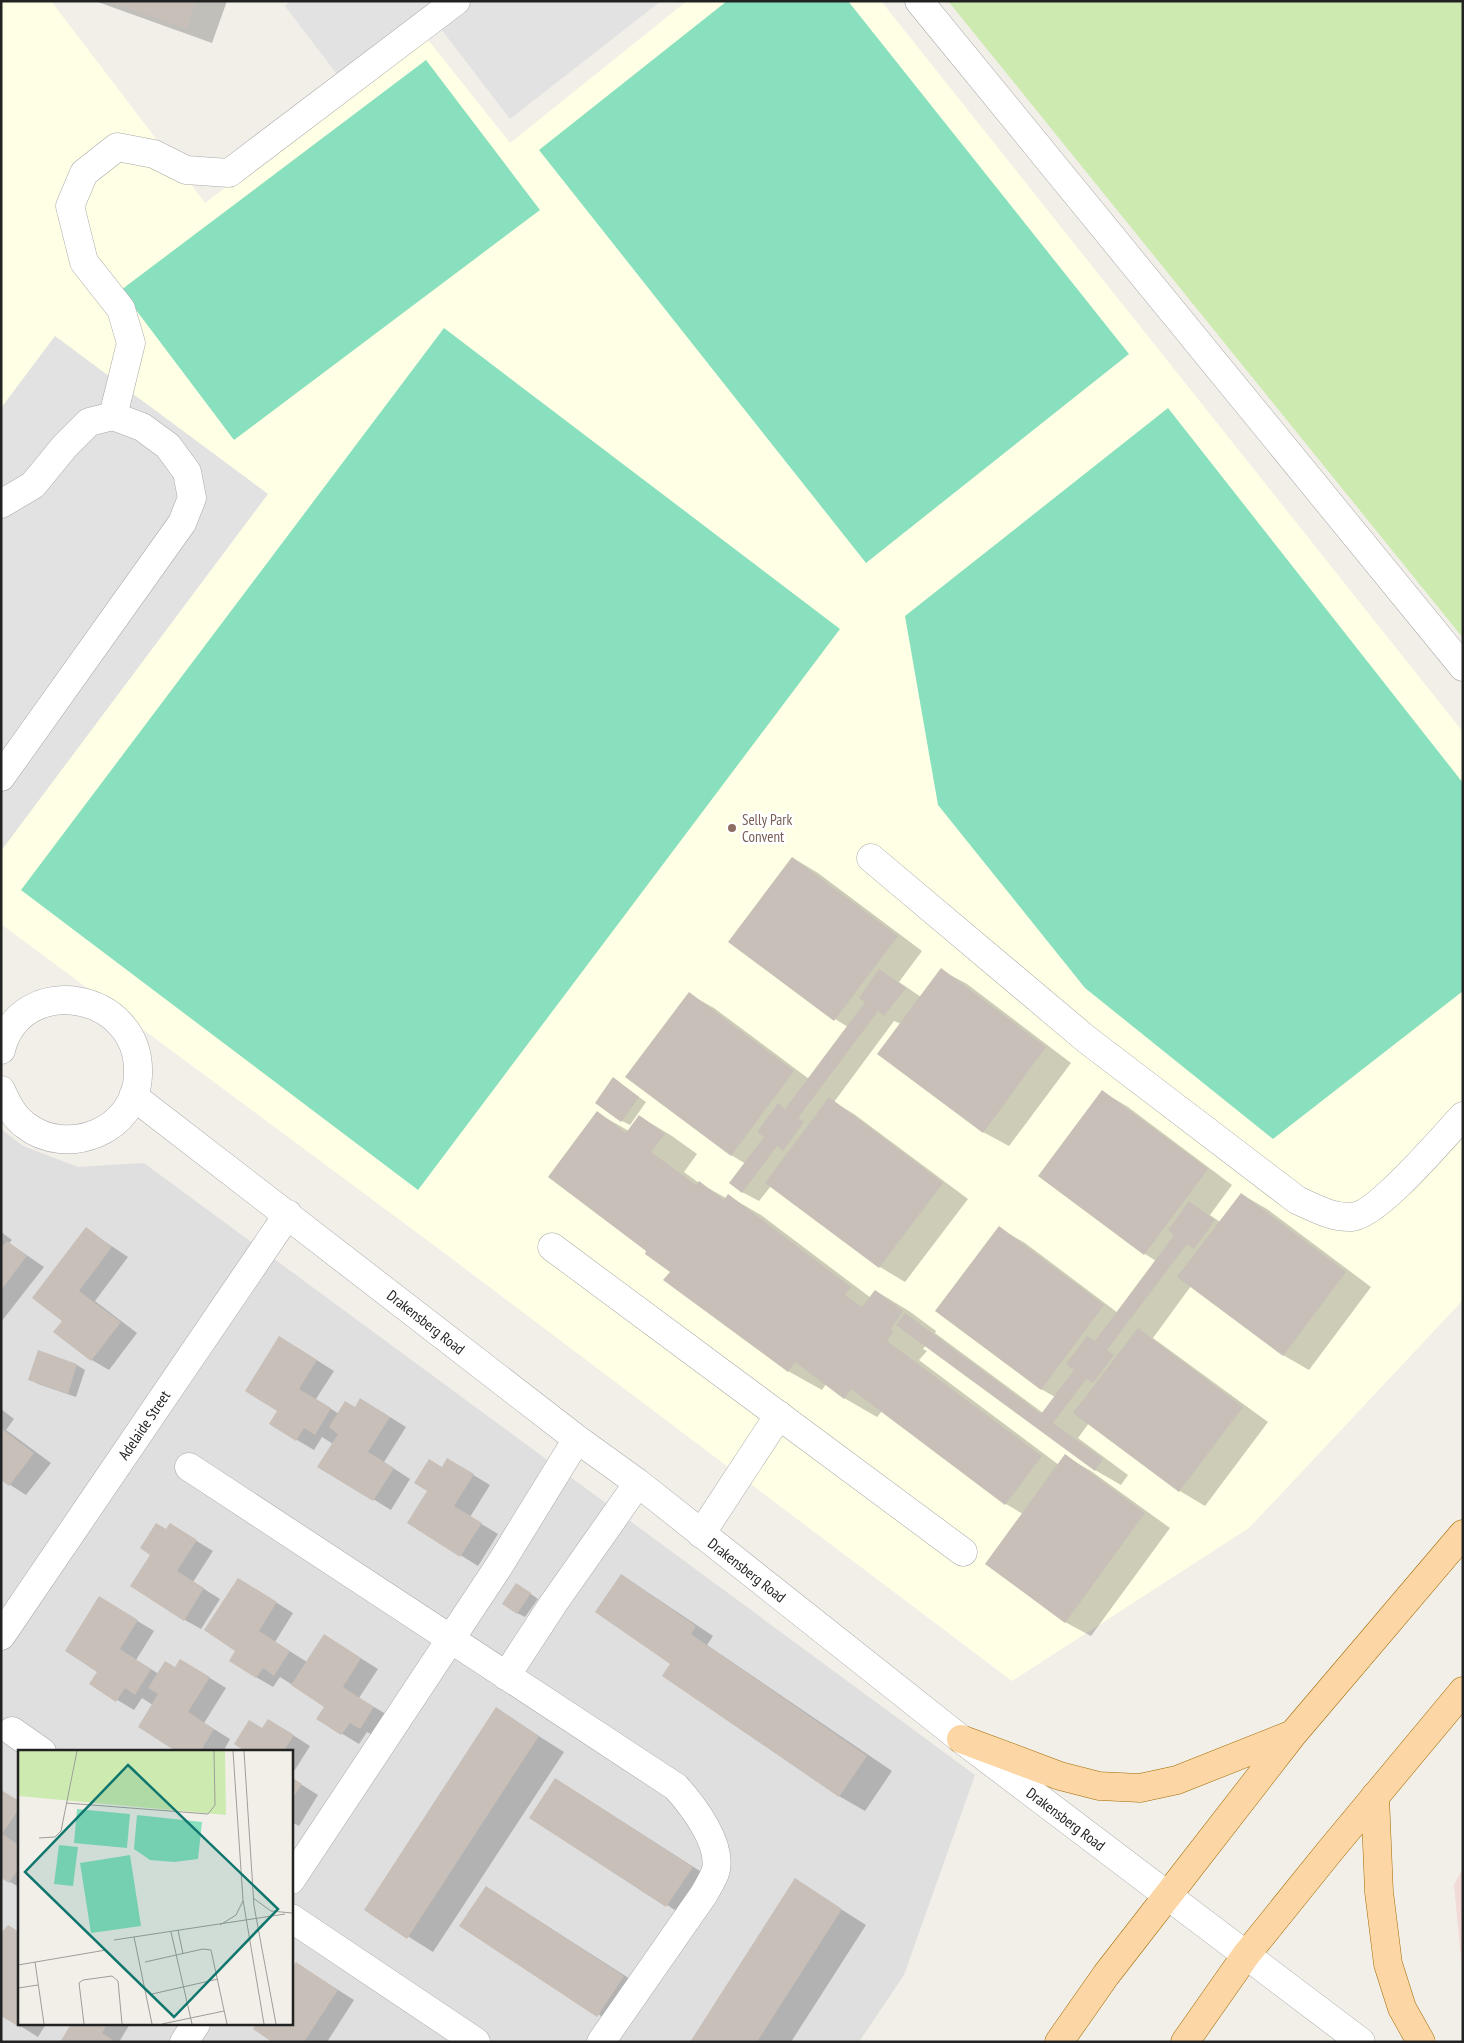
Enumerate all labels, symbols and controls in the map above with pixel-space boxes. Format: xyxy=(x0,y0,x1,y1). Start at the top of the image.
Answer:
place label: Selly Park Convent xyxy=(742,810,792,846)
marker: Selly Park Convent xyxy=(726,822,738,834)
street label: Drakensberg Road xyxy=(383,1286,469,1358)
street label: Adelaide Street xyxy=(114,1387,174,1463)
street label: Drakensberg Road xyxy=(704,1534,790,1606)
inset map xyxy=(18,1750,292,2026)
street label: Drakensberg Road xyxy=(1023,1783,1109,1855)

